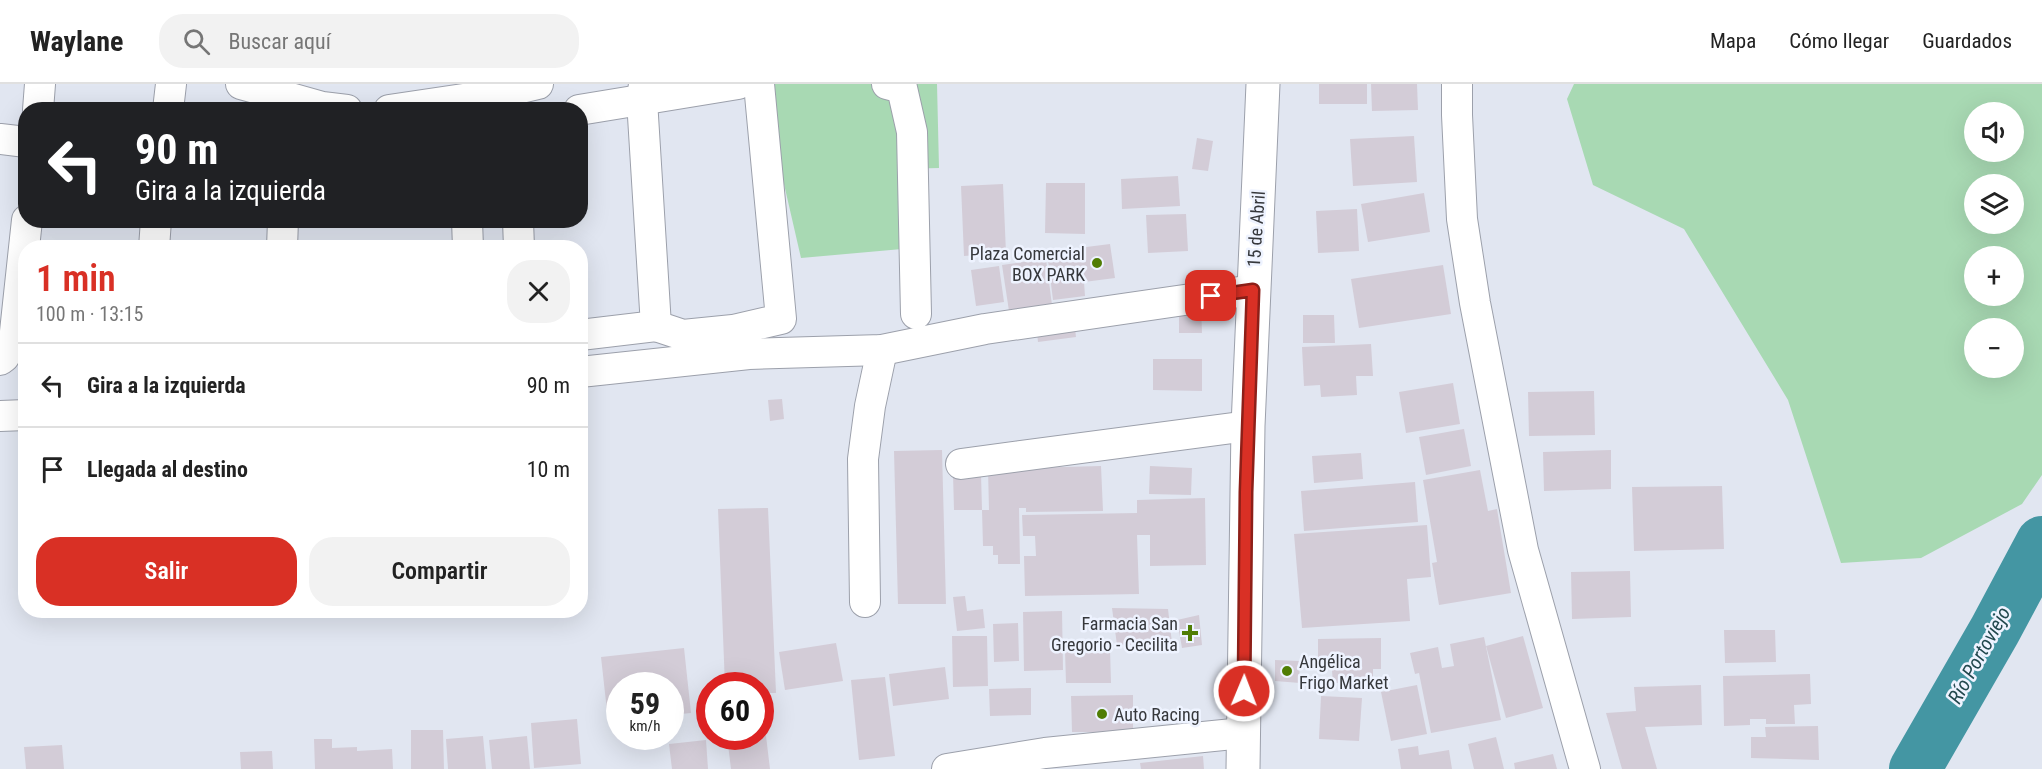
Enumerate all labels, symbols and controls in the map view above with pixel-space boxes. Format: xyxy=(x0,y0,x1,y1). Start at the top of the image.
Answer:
search box xyxy=(159,14,579,68)
text: Waylane xyxy=(30,25,123,58)
icon: search xyxy=(180,25,213,58)
text: Buscar aquí xyxy=(228,29,331,54)
text: Mapa xyxy=(1710,29,1756,53)
text: Cómo llegar xyxy=(1789,29,1889,53)
text: Guardados xyxy=(1922,29,2012,53)
map controls xyxy=(1964,102,2024,378)
button: sound xyxy=(1964,102,2024,162)
text: 90 m xyxy=(135,125,218,174)
icon: left xyxy=(36,126,114,204)
button: layers xyxy=(1964,174,2024,234)
text: Gira a la izquierda xyxy=(135,175,326,207)
street label: 15 de Abril xyxy=(1243,190,1269,268)
place label: Plaza Comercial BOX PARK xyxy=(970,243,1085,285)
button: + xyxy=(1964,246,2024,306)
marker: Plaza Comercial BOX PARK xyxy=(1090,256,1104,270)
text: 1 min xyxy=(36,258,116,300)
button: close xyxy=(507,260,570,323)
pin xyxy=(1185,270,1236,321)
icon: arrive xyxy=(1194,279,1227,312)
text: 100 m · 13:15 xyxy=(36,302,143,326)
button: − xyxy=(1964,318,2024,378)
icon: left xyxy=(36,369,69,402)
text: Gira a la izquierda xyxy=(87,373,246,398)
text: 90 m xyxy=(527,373,570,398)
icon: arrive xyxy=(36,453,69,486)
text: Llegada al destino xyxy=(87,457,248,482)
text: 10 m xyxy=(527,457,570,482)
button: Salir xyxy=(36,537,297,606)
button: Compartir xyxy=(309,537,570,606)
water label: Río Portoviejo xyxy=(1943,602,2015,708)
place label: Farmacia San Gregorio - Cecilita xyxy=(1051,613,1178,655)
marker: Farmacia San Gregorio - Cecilita xyxy=(1183,626,1197,640)
place label: Angélica Frigo Market xyxy=(1299,651,1389,693)
position arrow xyxy=(1212,659,1276,723)
marker: Angélica Frigo Market xyxy=(1280,664,1294,678)
speed limit sign: 60 xyxy=(696,672,774,750)
text: 59 xyxy=(630,686,660,721)
place label: Auto Racing xyxy=(1114,704,1200,725)
marker: Auto Racing xyxy=(1095,707,1109,721)
text: km/h xyxy=(630,717,660,735)

